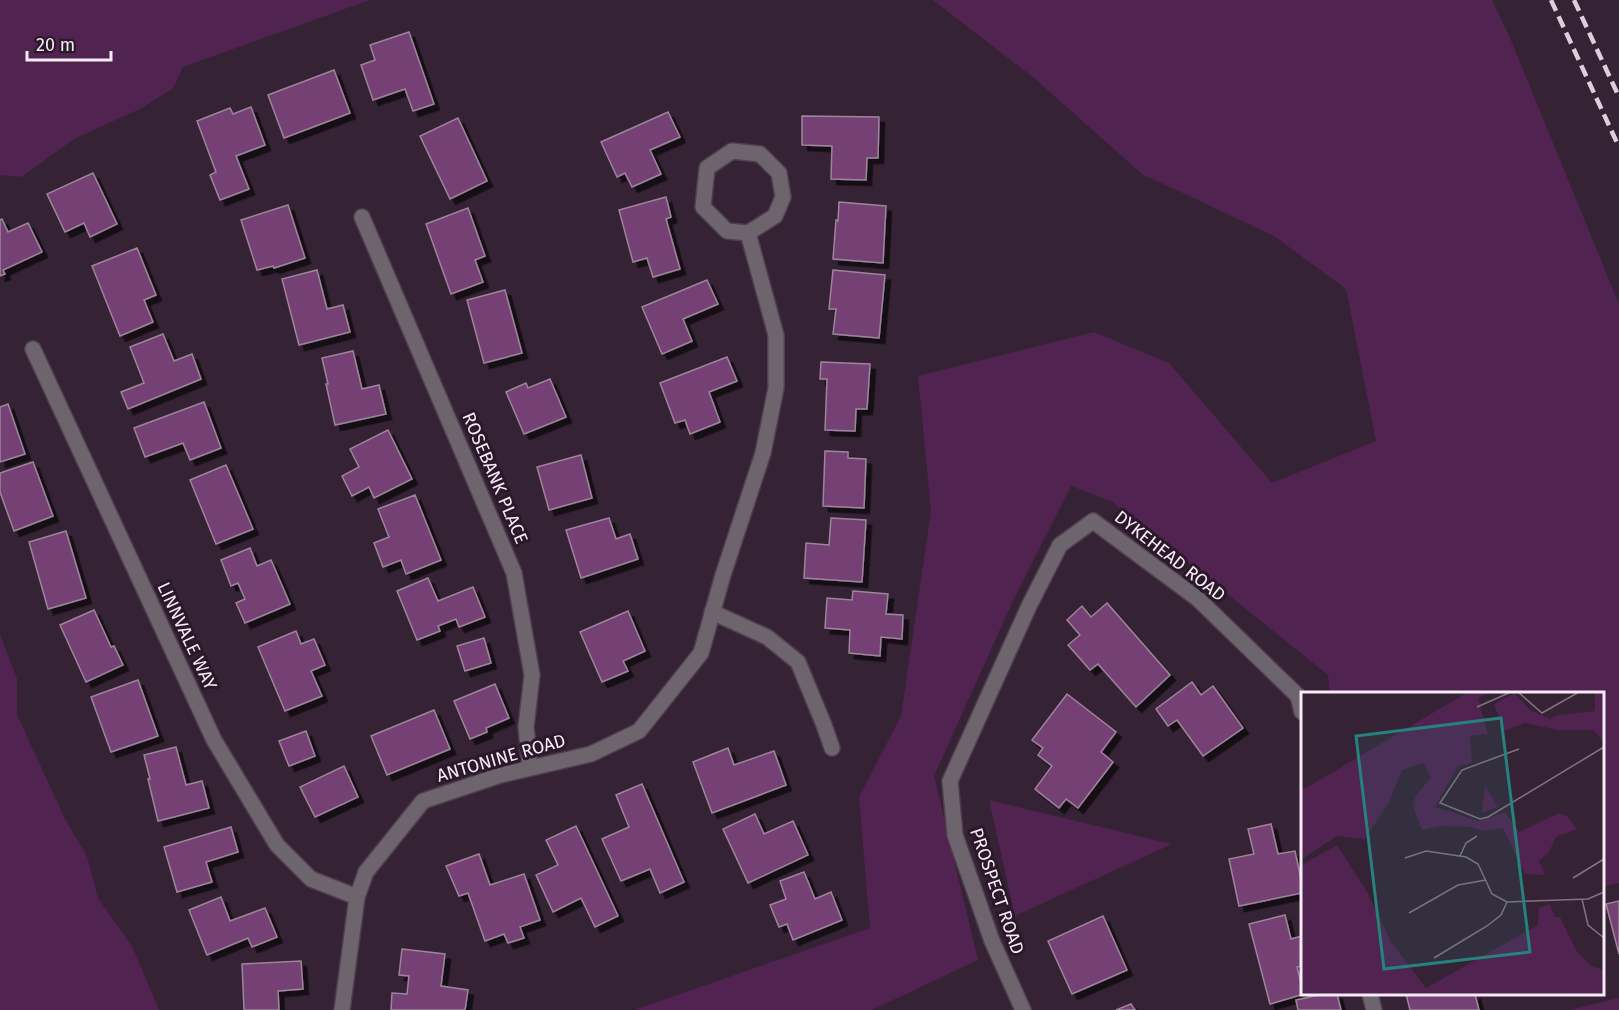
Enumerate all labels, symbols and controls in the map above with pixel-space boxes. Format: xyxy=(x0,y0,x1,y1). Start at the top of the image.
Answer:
scale bar xyxy=(27,24,111,62)
text: 20 m xyxy=(36,34,75,56)
street label: ROSEBANK PLACE xyxy=(457,409,533,547)
street label: DYKEHEAD ROAD xyxy=(1110,506,1230,606)
street label: LINNVALE WAY xyxy=(152,579,222,694)
inset map xyxy=(1301,692,1604,995)
street label: ANTONINE ROAD xyxy=(434,729,568,787)
street label: PROSPECT ROAD xyxy=(965,825,1029,957)

